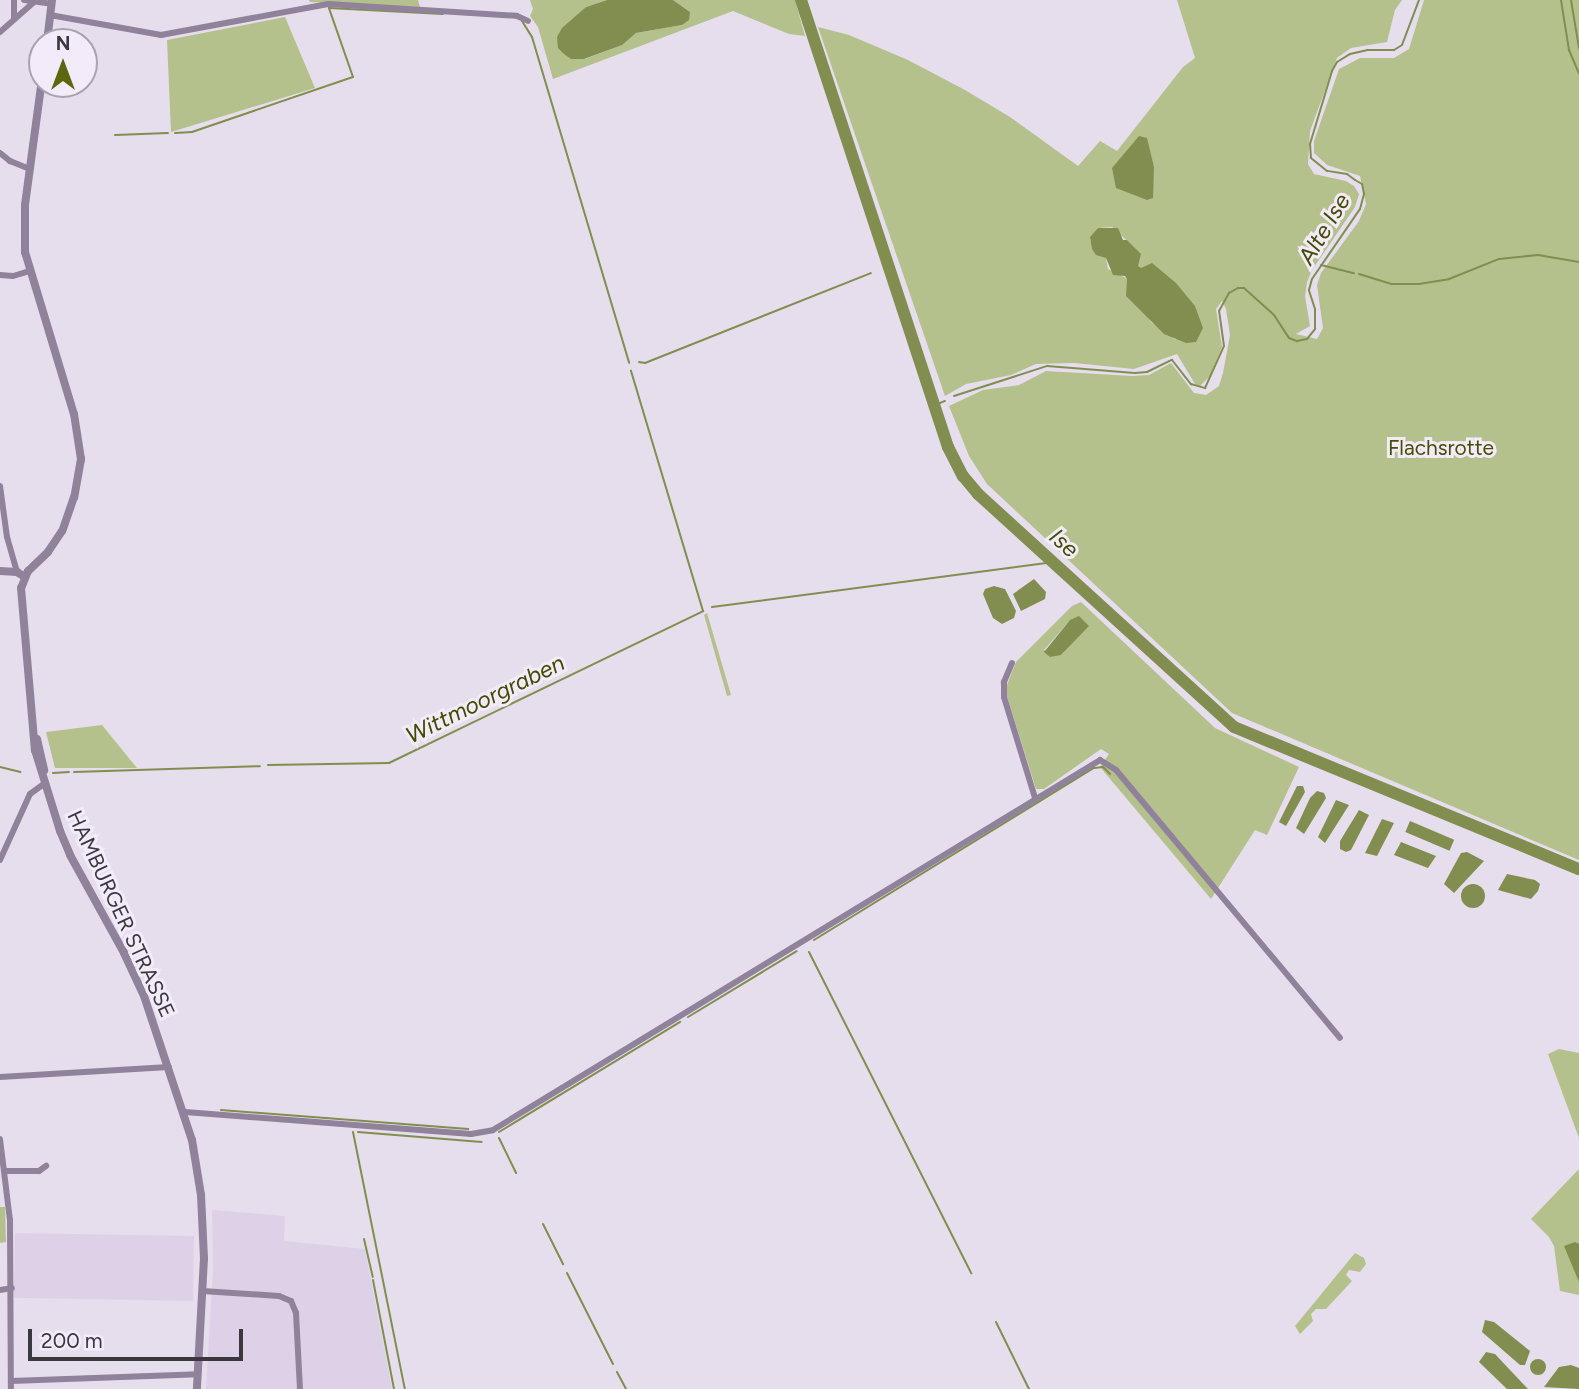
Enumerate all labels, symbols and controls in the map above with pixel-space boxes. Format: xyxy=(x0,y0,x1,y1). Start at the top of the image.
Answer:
north arrow xyxy=(28,28,98,98)
text: N xyxy=(56,32,70,55)
water label: Alte Ise xyxy=(1292,189,1356,269)
park label: Flachsrotte xyxy=(1388,435,1494,461)
water label: Ise xyxy=(1044,523,1084,563)
water label: Wittmoorgraben xyxy=(401,649,569,749)
street label: HAMBURGER STRASSE xyxy=(62,807,180,1021)
scale bar xyxy=(32,1316,247,1360)
text: 200 m xyxy=(41,1328,103,1353)

